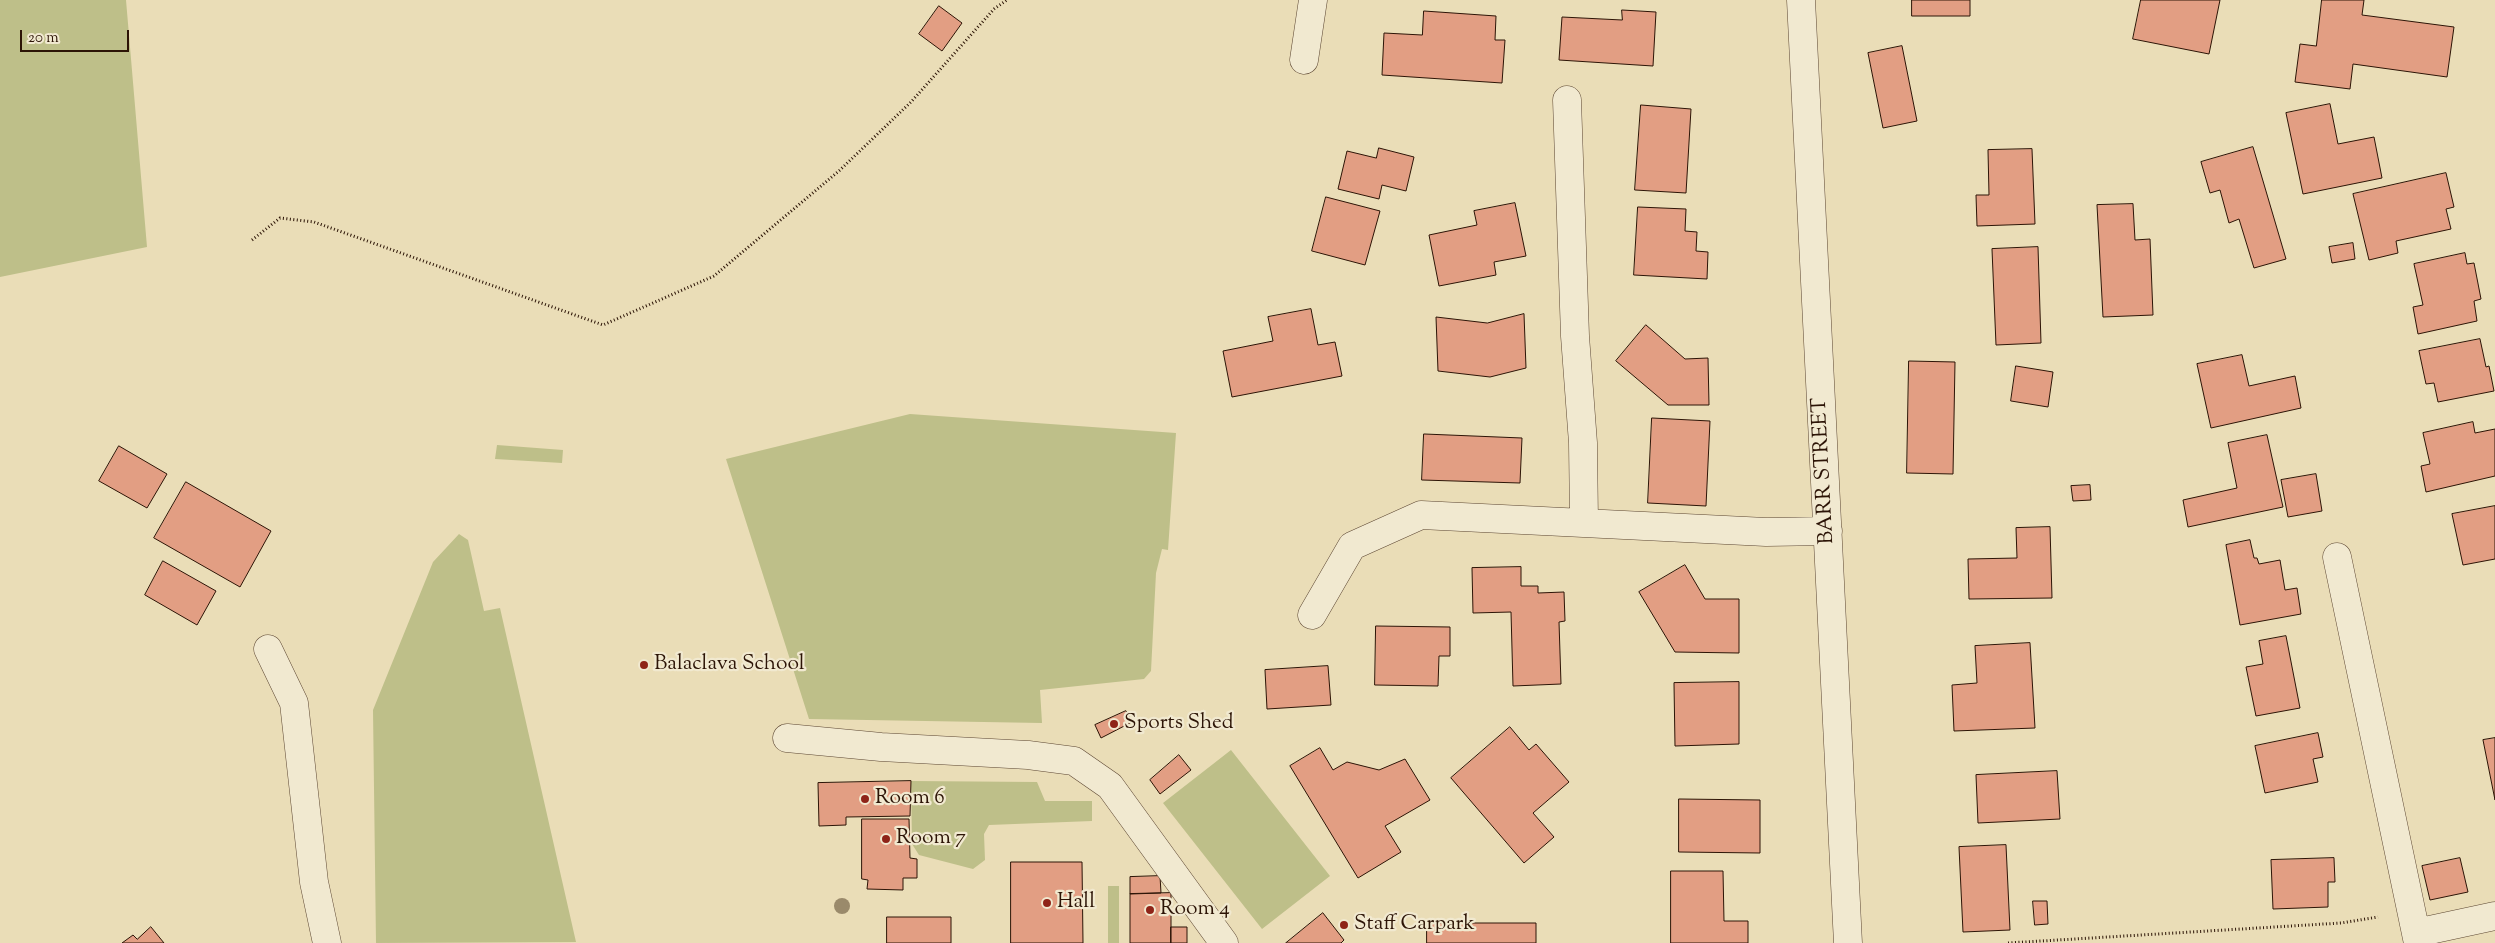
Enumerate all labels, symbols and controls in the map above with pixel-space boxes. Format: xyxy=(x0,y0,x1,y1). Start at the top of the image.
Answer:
scale bar xyxy=(22,20,131,52)
text: 20 m xyxy=(28,28,59,49)
street label: BARR STREET xyxy=(1809,397,1841,545)
place label: Balaclava School xyxy=(654,652,805,678)
marker: Balaclava School xyxy=(638,659,650,671)
place label: Sports Shed xyxy=(1124,711,1234,737)
marker: Sports Shed xyxy=(1108,718,1120,730)
place label: Room 6 xyxy=(875,786,945,812)
marker: Room 6 xyxy=(859,793,871,805)
place label: Room 7 xyxy=(896,826,966,852)
marker: Room 7 xyxy=(880,833,892,845)
place label: Hall xyxy=(1057,890,1095,916)
marker: Hall xyxy=(1041,897,1053,909)
place label: Room 4 xyxy=(1160,897,1230,923)
marker: Room 4 xyxy=(1144,904,1156,916)
place label: Staff Carpark xyxy=(1354,912,1475,938)
marker: Staff Carpark xyxy=(1338,919,1350,931)

